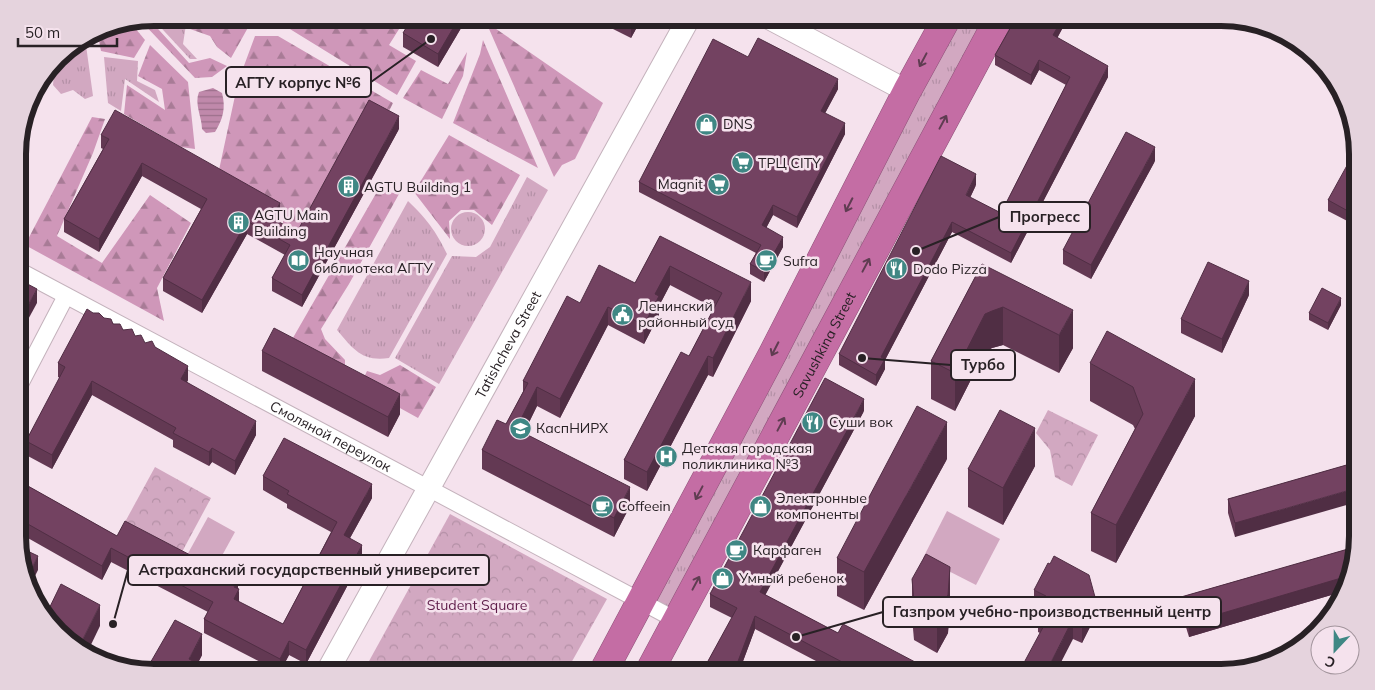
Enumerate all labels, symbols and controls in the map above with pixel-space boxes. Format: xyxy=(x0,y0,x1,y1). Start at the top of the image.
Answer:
scale bar xyxy=(18,15,116,47)
text: 50 m xyxy=(25,23,60,42)
one-way arrow xyxy=(918,53,928,68)
callout: АГТУ корпус №6 xyxy=(226,67,371,97)
text: АГТУ корпус №6 xyxy=(235,73,361,92)
shop icon: DNS xyxy=(695,112,719,136)
place label: DNS xyxy=(723,115,753,133)
one-way arrow xyxy=(939,115,948,130)
supermarket icon: ТРЦ CITY xyxy=(730,151,754,175)
place label: ТРЦ CITY xyxy=(758,154,821,172)
supermarket icon: Magnit xyxy=(707,172,731,196)
building icon: AGTU Building 1 xyxy=(336,175,360,199)
place label: Magnit xyxy=(658,175,703,193)
place label: AGTU Building 1 xyxy=(364,178,471,196)
one-way arrow xyxy=(844,197,853,212)
callout: Прогресс xyxy=(999,202,1090,232)
place label: AGTU Main Building xyxy=(254,206,328,240)
text: Прогресс xyxy=(1010,207,1081,226)
building icon: AGTU Main Building xyxy=(226,211,250,235)
place label: Научная библиотека АГТУ xyxy=(314,243,434,277)
library icon: Научная библиотека АГТУ xyxy=(286,248,310,272)
cafe icon: Sufra xyxy=(755,249,779,273)
place label: Sufra xyxy=(783,252,818,270)
restaurant icon: Dodo Pizza xyxy=(885,257,909,281)
one-way arrow xyxy=(861,258,871,273)
place label: Dodo Pizza xyxy=(913,260,987,278)
street label: Tatishcheva Street xyxy=(471,288,545,402)
street label: Savushkina Street xyxy=(788,289,860,401)
place label: Ленинский районный суд xyxy=(638,297,734,331)
public building icon: Ленинский районный суд xyxy=(610,302,634,326)
one-way arrow xyxy=(770,342,780,357)
callout: Турбо xyxy=(951,350,1015,380)
text: Турбо xyxy=(961,355,1005,374)
street label: Смоляной переулок xyxy=(267,397,395,476)
restaurant icon: Суши вок xyxy=(801,410,825,434)
place label: Суши вок xyxy=(829,413,893,431)
school or university icon: КаспНИРХ xyxy=(508,416,532,440)
one-way arrow xyxy=(777,417,786,432)
place label: КаспНИРХ xyxy=(536,419,608,437)
place label: Детская городская поликлиника №3 xyxy=(682,439,812,473)
hospital icon: Детская городская поликлиника №3 xyxy=(654,444,678,468)
one-way arrow xyxy=(694,485,703,500)
place label: Электронные компоненты xyxy=(776,489,867,523)
cafe icon: Coffeein xyxy=(590,494,614,518)
shop icon: Электронные компоненты xyxy=(748,494,772,518)
place label: Coffeein xyxy=(618,497,671,515)
cafe icon: Карфаген xyxy=(725,538,749,562)
place label: Карфаген xyxy=(753,541,822,559)
callout: Астраханский государственный университет xyxy=(128,555,489,585)
text: Астраханский государственный университет xyxy=(138,560,480,579)
shop icon: Умный ребенок xyxy=(711,566,735,590)
place label: Умный ребенок xyxy=(738,569,844,587)
one-way arrow xyxy=(691,575,701,590)
park label: Student Square xyxy=(427,596,527,614)
callout: Газпром учебно-производственный центр xyxy=(883,597,1221,627)
text: Газпром учебно-производственный центр xyxy=(893,602,1211,621)
north arrow xyxy=(1310,625,1360,675)
text: С xyxy=(1322,652,1338,672)

